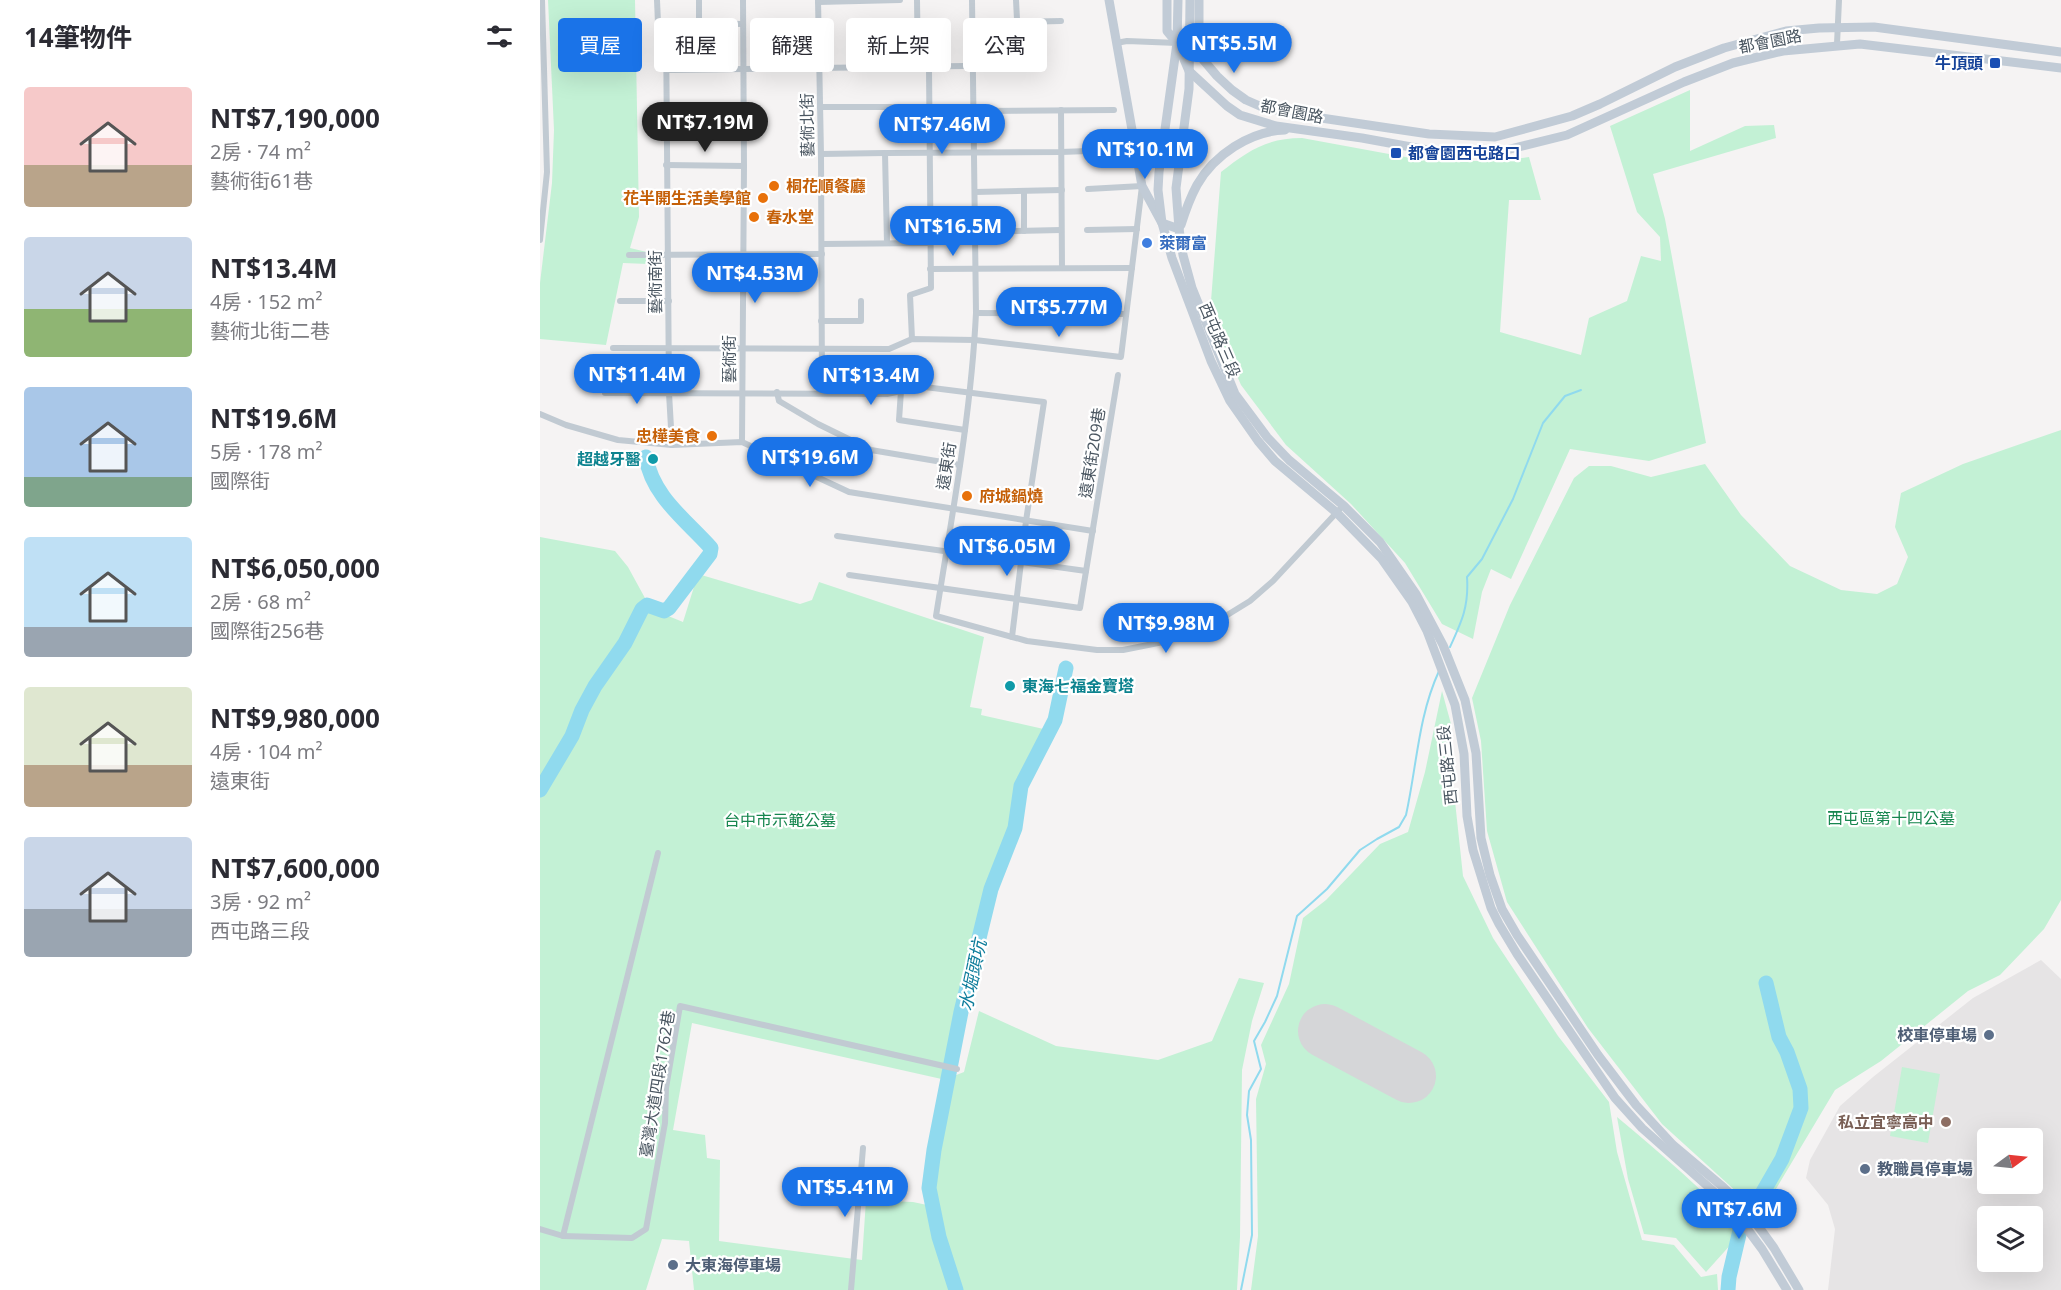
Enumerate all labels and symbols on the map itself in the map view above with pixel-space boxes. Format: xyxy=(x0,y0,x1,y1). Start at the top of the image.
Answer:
pin: NT$5.5M xyxy=(1179,23,1289,74)
street label: 都會園路 xyxy=(1736,24,1804,58)
place label: 牛頂頭 xyxy=(1935,52,1983,74)
marker: 牛頂頭 xyxy=(1988,56,2002,70)
street label: 藝術北街 xyxy=(795,93,819,157)
street label: 都會園路 xyxy=(1258,94,1326,128)
pin: NT$7.19M xyxy=(643,102,767,153)
pin: NT$7.46M xyxy=(880,104,1004,155)
pin: NT$10.1M xyxy=(1083,129,1207,180)
place label: 都會園西屯路口 xyxy=(1408,142,1520,164)
marker: 都會園西屯路口 xyxy=(1389,146,1403,160)
place label: 桐花順餐廳 xyxy=(786,175,866,197)
marker: 桐花順餐廳 xyxy=(767,179,781,193)
place label: 花半開生活美學館 xyxy=(623,187,751,209)
marker: 花半開生活美學館 xyxy=(756,191,770,205)
place label: 春水堂 xyxy=(766,206,814,228)
pin: NT$16.5M xyxy=(891,206,1015,257)
marker: 春水堂 xyxy=(747,210,761,224)
place label: 萊爾富 xyxy=(1159,232,1207,254)
marker: 萊爾富 xyxy=(1140,236,1154,250)
street label: 藝術南街 xyxy=(644,250,666,314)
pin: NT$4.53M xyxy=(693,253,817,304)
pin: NT$5.77M xyxy=(997,287,1121,338)
street label: 西屯路三段 xyxy=(1194,299,1246,381)
street label: 藝術街 xyxy=(718,335,740,383)
pin: NT$11.4M xyxy=(575,354,699,405)
pin: NT$13.4M xyxy=(809,355,933,406)
street label: 遠東街209巷 xyxy=(1074,406,1110,500)
place label: 忠樺美食 xyxy=(636,425,700,447)
marker: 忠樺美食 xyxy=(705,429,719,443)
pin: NT$19.6M xyxy=(748,437,872,488)
street label: 遠東街 xyxy=(931,441,961,491)
place label: 超越牙醫 xyxy=(577,448,641,470)
marker: 超越牙醫 xyxy=(646,452,660,466)
place label: 府城鍋燒 xyxy=(979,485,1043,507)
marker: 府城鍋燒 xyxy=(960,489,974,503)
pin: NT$6.05M xyxy=(945,526,1069,577)
pin: NT$9.98M xyxy=(1104,603,1228,654)
place label: 東海七福金寶塔 xyxy=(1022,675,1134,697)
marker: 東海七福金寶塔 xyxy=(1003,679,1017,693)
street label: 西屯路三段 xyxy=(1432,724,1462,806)
park label: 西屯區第十四公墓 xyxy=(1827,807,1955,829)
park label: 台中市示範公墓 xyxy=(724,809,836,831)
water label: 水堀頭坑 xyxy=(953,934,992,1013)
street label: 臺灣大道四段1762巷 xyxy=(635,1009,679,1159)
place label: 校車停車場 xyxy=(1897,1024,1977,1046)
marker: 校車停車場 xyxy=(1982,1028,1996,1042)
place label: 私立宜寧高中 xyxy=(1838,1111,1934,1133)
marker: 私立宜寧高中 xyxy=(1939,1115,1953,1129)
north arrow xyxy=(1977,1128,2043,1194)
place label: 教職員停車場 xyxy=(1877,1158,1973,1180)
marker: 教職員停車場 xyxy=(1858,1162,1872,1176)
pin: NT$5.41M xyxy=(783,1167,907,1218)
pin: NT$7.6M xyxy=(1684,1189,1794,1240)
place label: 大東海停車場 xyxy=(685,1254,781,1276)
marker: 大東海停車場 xyxy=(666,1258,680,1272)

